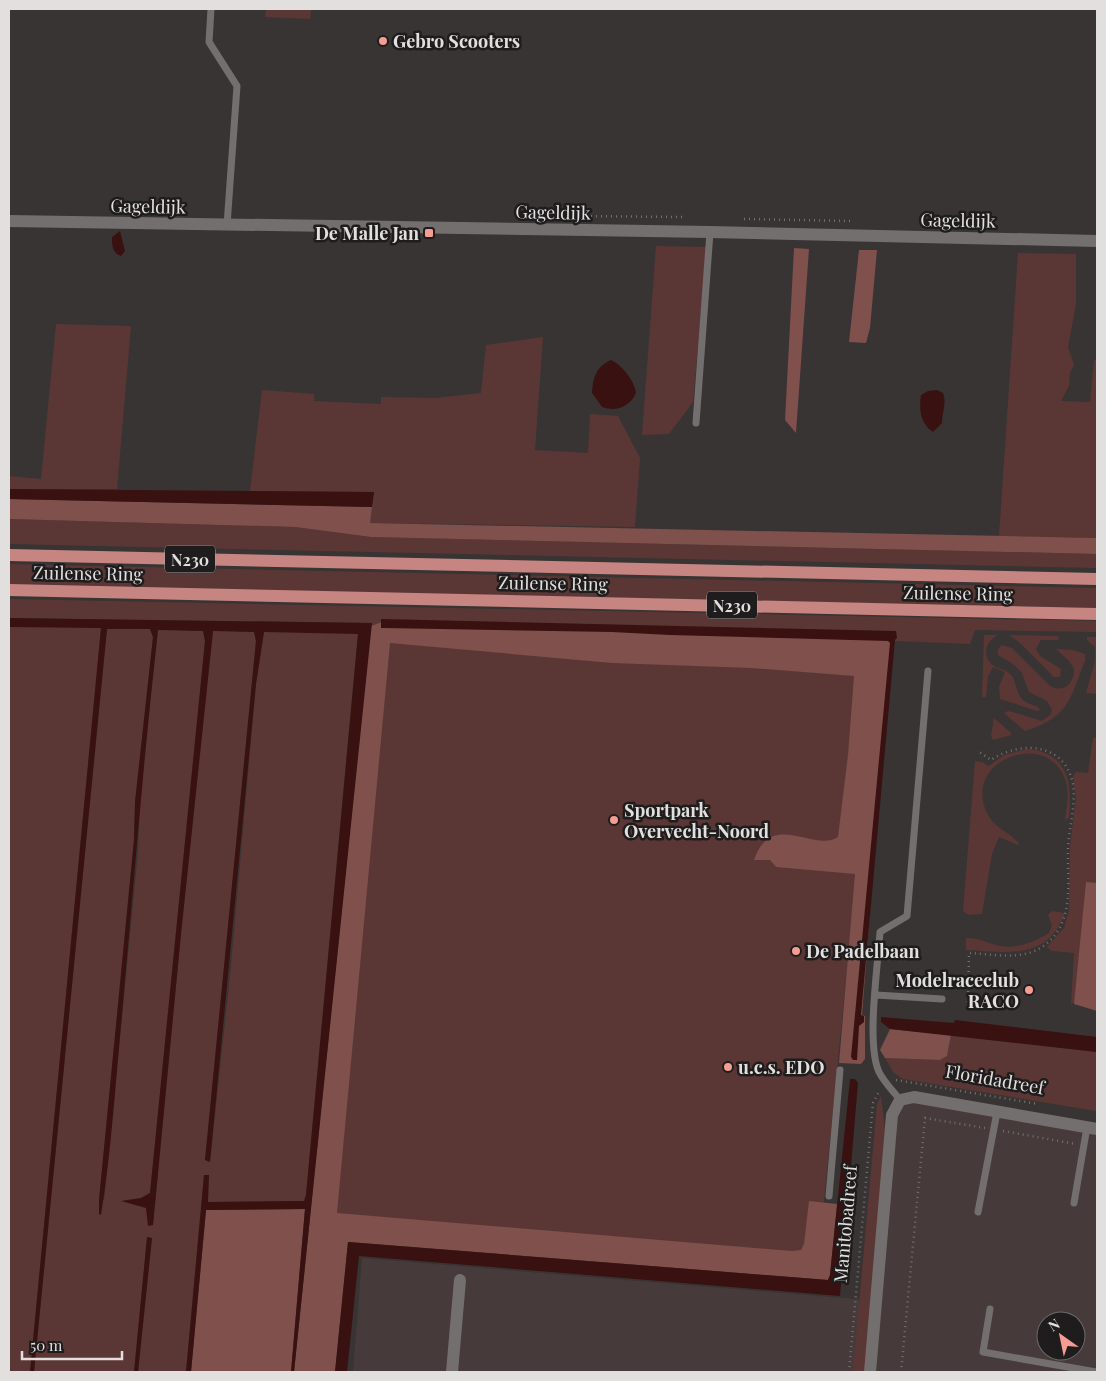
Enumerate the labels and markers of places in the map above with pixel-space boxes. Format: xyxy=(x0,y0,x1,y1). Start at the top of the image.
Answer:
place label: Gebro Scooters xyxy=(393,29,520,53)
marker: Gebro Scooters xyxy=(377,35,389,47)
place label: De Malle Jan xyxy=(315,221,419,245)
marker: De Malle Jan xyxy=(423,227,435,239)
place label: Sportpark Overvecht-Noord xyxy=(624,798,769,843)
marker: Sportpark Overvecht-Noord xyxy=(608,814,620,826)
place label: De Padelbaan xyxy=(806,939,920,963)
marker: De Padelbaan xyxy=(790,945,802,957)
place label: Modelraceclub RACO xyxy=(895,968,1019,1013)
marker: Modelraceclub RACO xyxy=(1023,984,1035,996)
place label: u.c.s. EDO xyxy=(738,1055,825,1079)
marker: u.c.s. EDO xyxy=(722,1061,734,1073)

